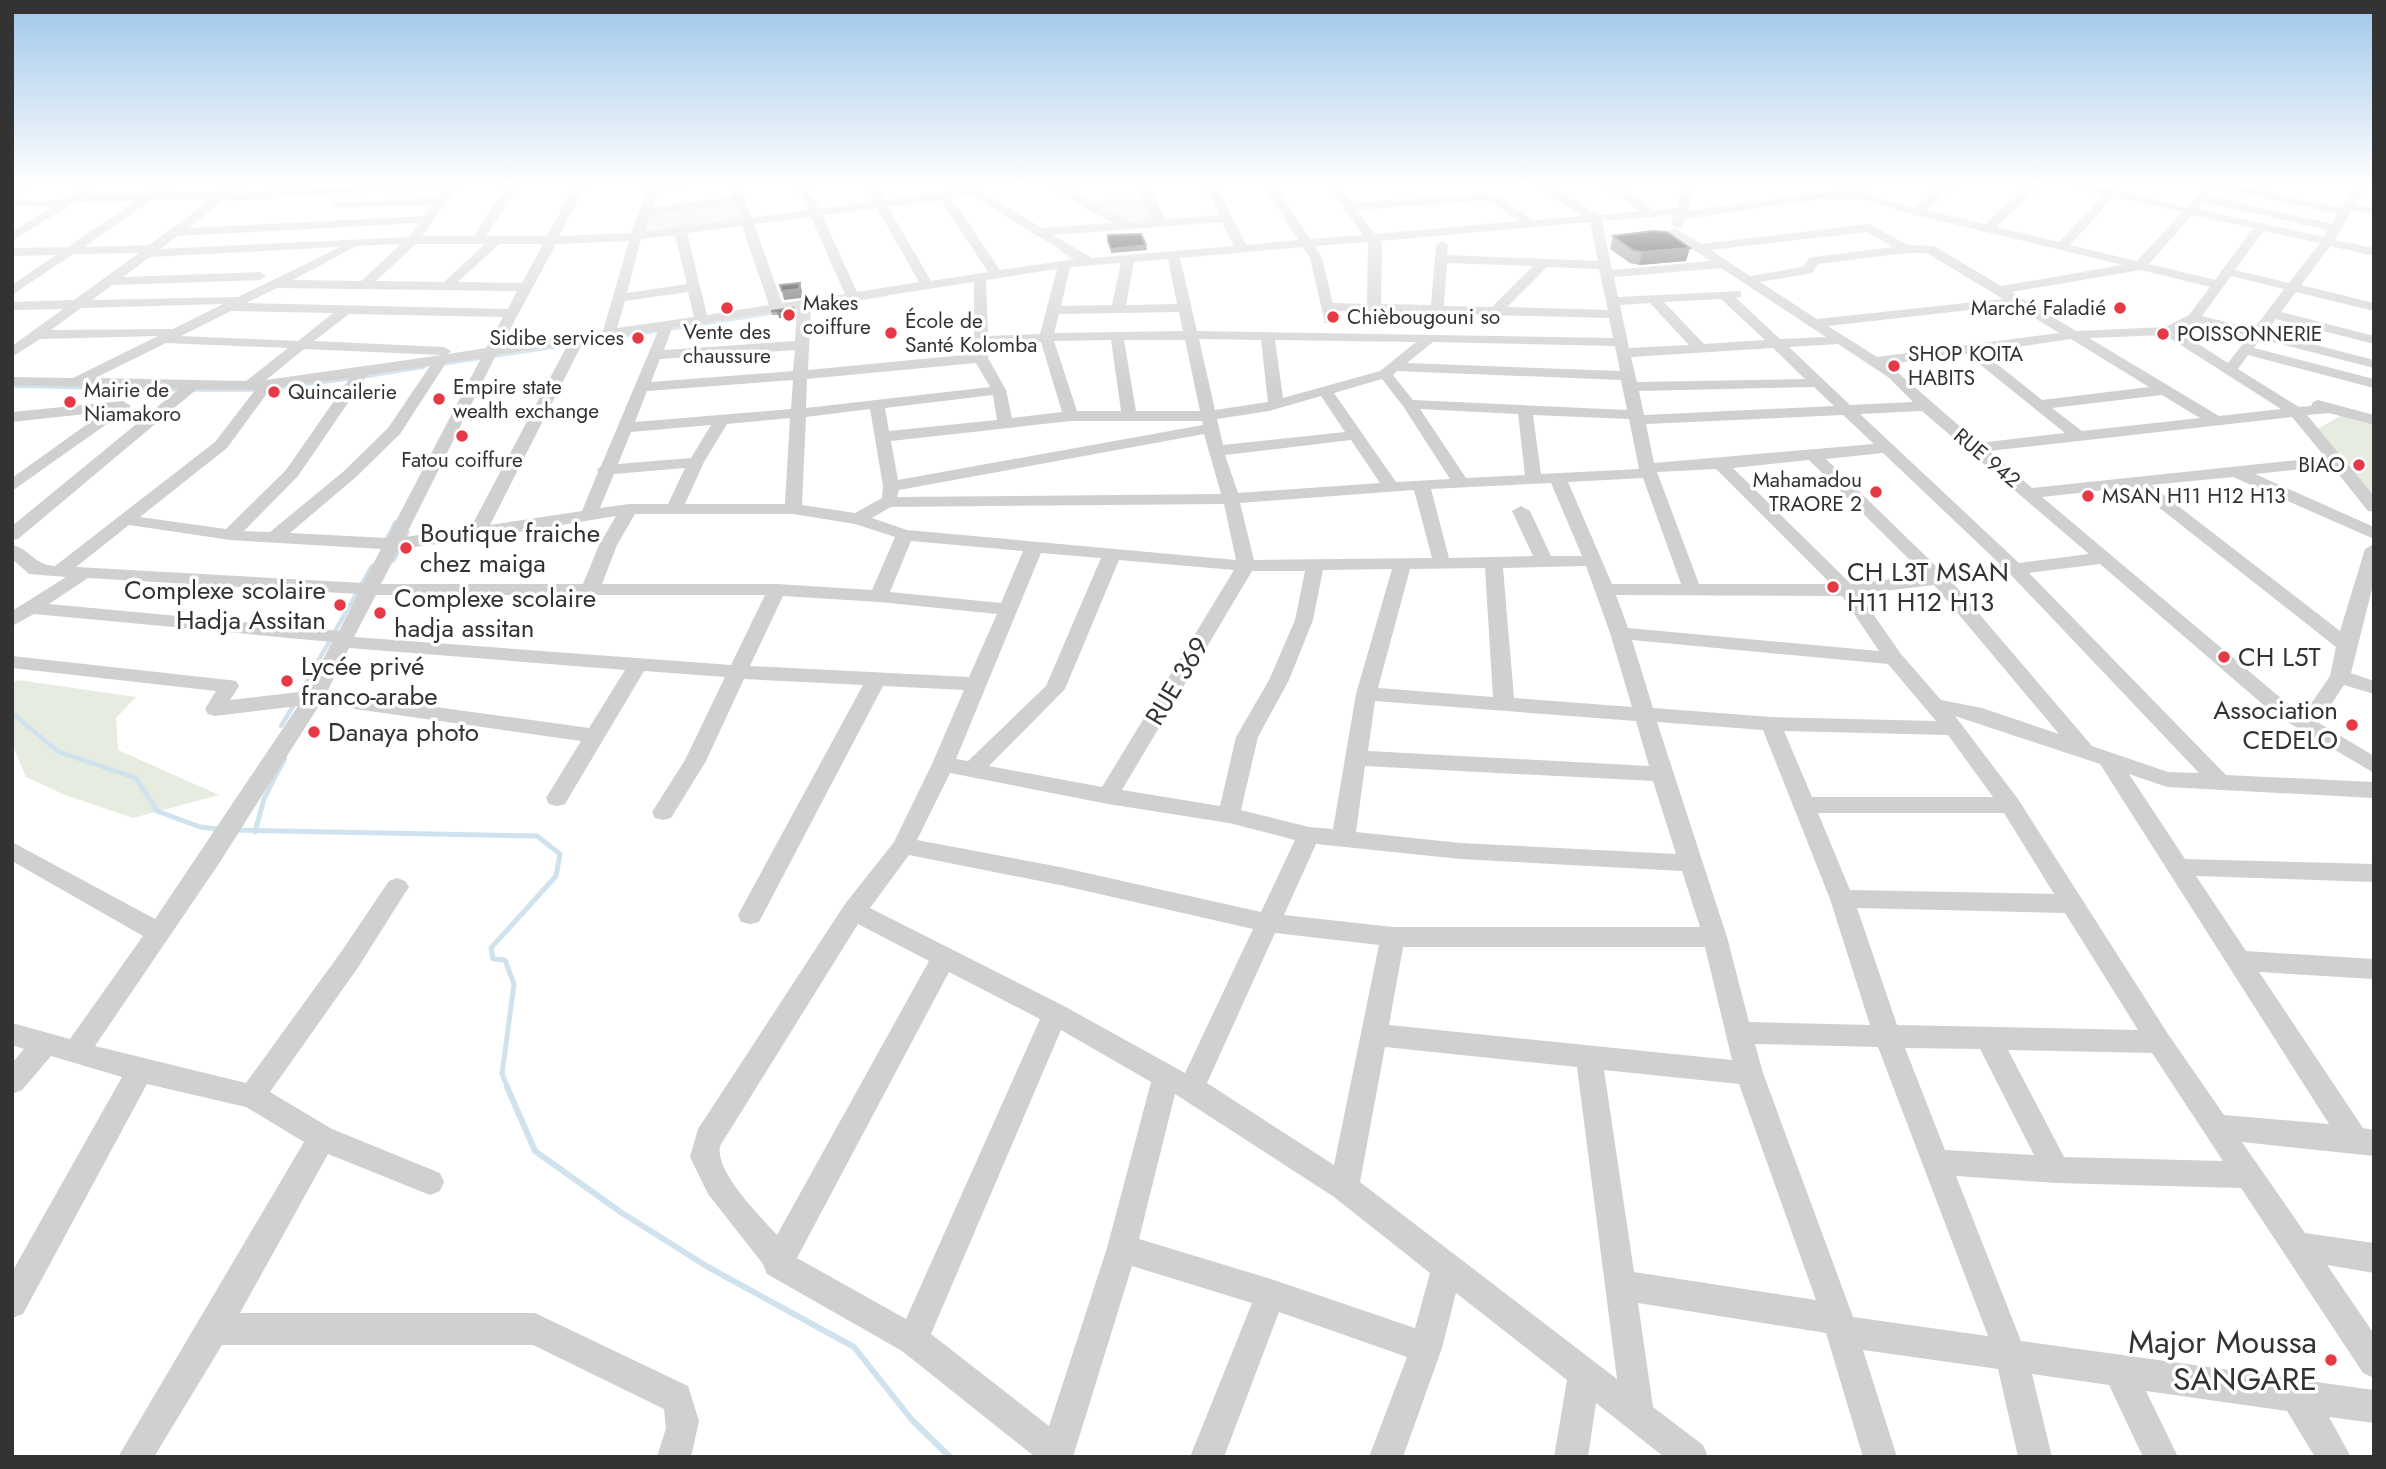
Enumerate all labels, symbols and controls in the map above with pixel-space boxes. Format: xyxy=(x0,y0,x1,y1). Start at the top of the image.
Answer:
place label: Makes coiffure xyxy=(803,288,871,342)
place label: Marché Faladié xyxy=(1971,293,2106,323)
marker: Vente des chaussure xyxy=(719,300,735,316)
marker: Marché Faladié xyxy=(2112,300,2128,316)
place label: Chièbougouni so xyxy=(1347,302,1500,332)
place label: École de Santé Kolomba xyxy=(905,306,1037,360)
marker: Makes coiffure xyxy=(781,307,797,323)
marker: Chièbougouni so xyxy=(1325,309,1341,325)
place label: Vente des chaussure xyxy=(683,317,771,371)
place label: POISSONNERIE xyxy=(2177,319,2322,349)
place label: Sidibe services xyxy=(489,323,624,353)
marker: École de Santé Kolomba xyxy=(883,325,899,341)
marker: POISSONNERIE xyxy=(2155,326,2171,342)
marker: Sidibe services xyxy=(630,330,646,346)
place label: SHOP KOITA HABITS xyxy=(1908,339,2023,393)
marker: SHOP KOITA HABITS xyxy=(1886,358,1902,374)
place label: Empire state wealth exchange xyxy=(453,372,599,426)
place label: Mairie de Niamakoro xyxy=(84,375,181,429)
place label: Quincailerie xyxy=(288,377,397,407)
marker: Quincailerie xyxy=(266,384,282,400)
marker: Empire state wealth exchange xyxy=(431,391,447,407)
marker: Mairie de Niamakoro xyxy=(62,394,78,410)
street label: RUE 942 xyxy=(1947,421,2027,495)
marker: Fatou coiffure xyxy=(454,428,470,444)
place label: Fatou coiffure xyxy=(401,445,523,475)
place label: BIAO xyxy=(2298,450,2345,480)
marker: BIAO xyxy=(2351,457,2367,473)
place label: Mahamadou TRAORE 2 xyxy=(1753,465,1862,519)
place label: MSAN H11 H12 H13 xyxy=(2102,481,2286,511)
marker: Mahamadou TRAORE 2 xyxy=(1868,484,1884,500)
marker: MSAN H11 H12 H13 xyxy=(2080,488,2096,504)
place label: Boutique fraiche chez maiga xyxy=(420,514,600,582)
marker: Boutique fraiche chez maiga xyxy=(398,540,414,556)
place label: CH L3T MSAN H11 H12 H13 xyxy=(1847,553,2009,621)
place label: Complexe scolaire Hadja Assitan xyxy=(124,571,326,639)
place label: Complexe scolaire hadja assitan xyxy=(394,579,596,647)
marker: CH L3T MSAN H11 H12 H13 xyxy=(1825,579,1841,595)
marker: Complexe scolaire Hadja Assitan xyxy=(332,597,348,613)
marker: Complexe scolaire hadja assitan xyxy=(372,605,388,621)
street label: RUE 369 xyxy=(1136,630,1218,732)
place label: CH L5T xyxy=(2238,638,2321,676)
place label: Lycée privé franco-arabe xyxy=(301,647,438,715)
marker: CH L5T xyxy=(2216,649,2232,665)
marker: Lycée privé franco-arabe xyxy=(279,673,295,689)
place label: Association CEDELO xyxy=(2213,691,2338,759)
place label: Danaya photo xyxy=(328,713,479,751)
marker: Association CEDELO xyxy=(2344,717,2360,733)
marker: Danaya photo xyxy=(306,724,322,740)
place label: Major Moussa SANGARE xyxy=(2128,1319,2317,1402)
marker: Major Moussa SANGARE xyxy=(2323,1352,2339,1368)

